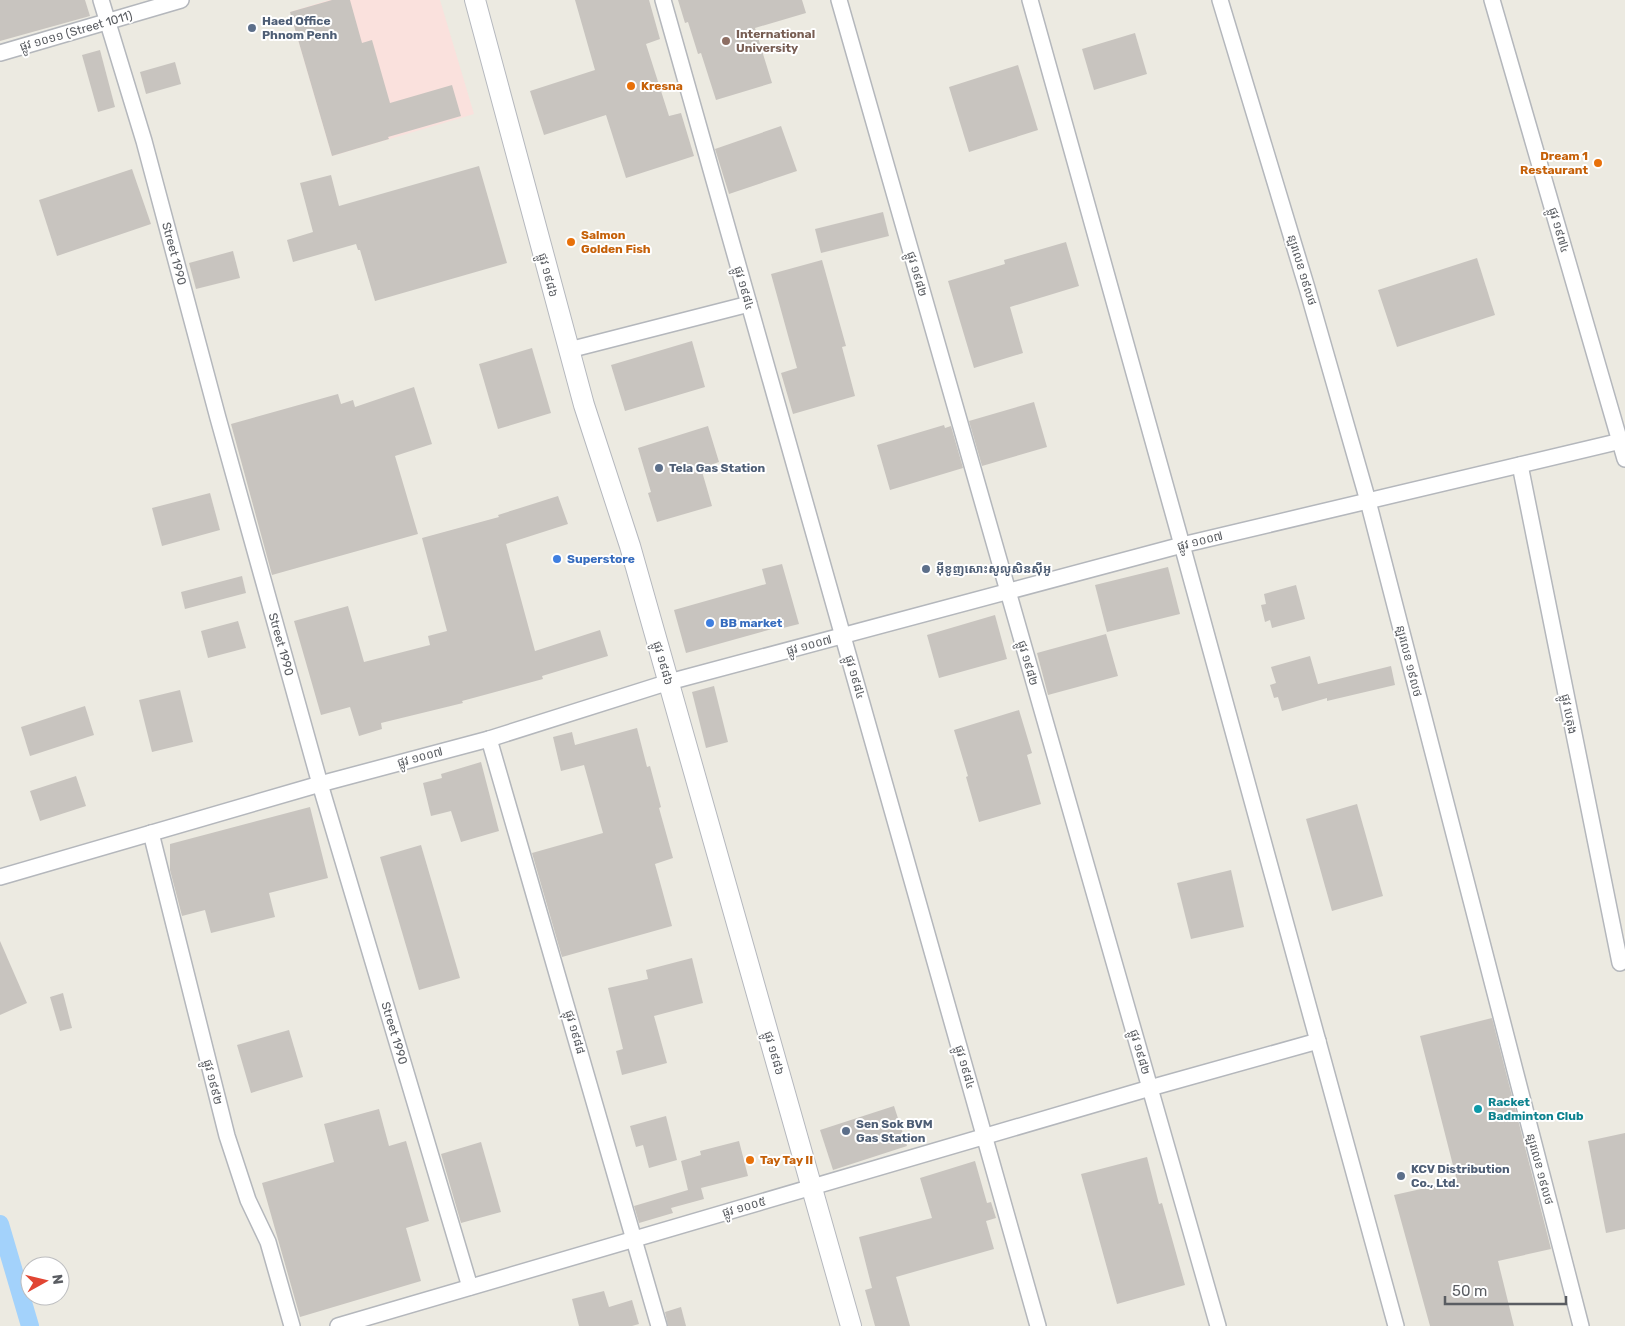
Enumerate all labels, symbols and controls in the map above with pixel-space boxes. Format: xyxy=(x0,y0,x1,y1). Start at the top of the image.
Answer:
street label: ផ្លូវ ១០១១ (Street 1011) xyxy=(18,8,135,57)
place label: Haed Office Phnom Penh xyxy=(262,14,337,42)
marker: Haed Office Phnom Penh xyxy=(246,22,258,34)
place label: International University xyxy=(736,27,815,55)
marker: International University xyxy=(720,35,732,47)
place label: Kresna xyxy=(641,79,683,93)
marker: Kresna xyxy=(625,80,637,92)
place label: Dream 1 Restaurant xyxy=(1520,149,1588,177)
marker: Dream 1 Restaurant xyxy=(1592,157,1604,169)
street label: ផ្លូវ ១៩៧៤ xyxy=(1542,206,1572,255)
street label: Street 1990 xyxy=(159,221,189,287)
place label: Salmon Golden Fish xyxy=(581,228,651,256)
street label: ន្ឡរលេខ ១៩លថ xyxy=(1285,233,1319,307)
marker: Salmon Golden Fish xyxy=(565,236,577,248)
street label: ផ្លូវ ១៩៨២ xyxy=(900,250,930,299)
street label: ផ្លូវ ១៩៨៦ xyxy=(532,251,561,299)
street label: ផ្លូវ ១៩៨៤ xyxy=(728,264,757,313)
place label: Tela Gas Station xyxy=(669,461,766,475)
marker: Tela Gas Station xyxy=(653,462,665,474)
street label: ផ្លូវ ១០០៧ xyxy=(1176,529,1225,557)
place label: Superstore xyxy=(567,552,635,566)
marker: Superstore xyxy=(551,553,563,565)
place label: អ៊ីខូញសោះសូលូសិនស៊ីអូ xyxy=(936,561,1051,576)
marker: អ៊ីខូញសោះសូលូសិនស៊ីអូ xyxy=(920,563,932,575)
street label: Street 1990 xyxy=(266,611,296,677)
place label: BB market xyxy=(720,616,783,630)
marker: BB market xyxy=(704,617,716,629)
street label: ន្ឡរលេខ ១៩លថ xyxy=(1393,624,1425,698)
street label: ផ្លូវ ១០០៧ xyxy=(785,632,834,661)
street label: ផ្លូវ ១៩៨៦ xyxy=(647,639,676,688)
street label: ផ្លូវ ១៩៨២ xyxy=(1011,639,1041,688)
street label: ផ្លូវ ១៩៨៤ xyxy=(839,653,868,702)
street label: ផ្លូវ បេតុង xyxy=(1555,693,1580,736)
street label: ផ្លូវ ១០០៧ xyxy=(396,744,445,773)
street label: Street 1990 xyxy=(378,1000,410,1066)
street label: ផ្លុវ ១៩៨៨ xyxy=(559,1008,588,1057)
street label: ផ្លូវ ១៩៨២ xyxy=(1123,1028,1153,1077)
street label: ផ្លូវ ១៩៨៦ xyxy=(758,1029,787,1078)
street label: ផ្លូវ ១៩៨៤ xyxy=(949,1043,978,1092)
street label: ផ្លូវ ១៩៩២ xyxy=(197,1058,225,1107)
place label: Racket Badminton Club xyxy=(1488,1095,1584,1123)
marker: Racket Badminton Club xyxy=(1472,1103,1484,1115)
place label: Sen Sok BVM Gas Station xyxy=(856,1117,933,1145)
marker: Sen Sok BVM Gas Station xyxy=(840,1125,852,1137)
street label: ន្ឡរលេខ ១៩លថ xyxy=(1524,1132,1556,1206)
place label: Tay Tay II xyxy=(760,1153,813,1167)
marker: Tay Tay II xyxy=(744,1154,756,1166)
place label: KCV Distribution Co., Ltd. xyxy=(1411,1162,1510,1190)
marker: KCV Distribution Co., Ltd. xyxy=(1395,1170,1407,1182)
street label: ផ្លូវ ១០០៥ xyxy=(720,1194,769,1223)
north arrow xyxy=(20,1256,70,1306)
text: N xyxy=(48,1273,66,1285)
scale bar xyxy=(1445,1274,1566,1306)
text: 50 m xyxy=(1452,1282,1487,1300)

